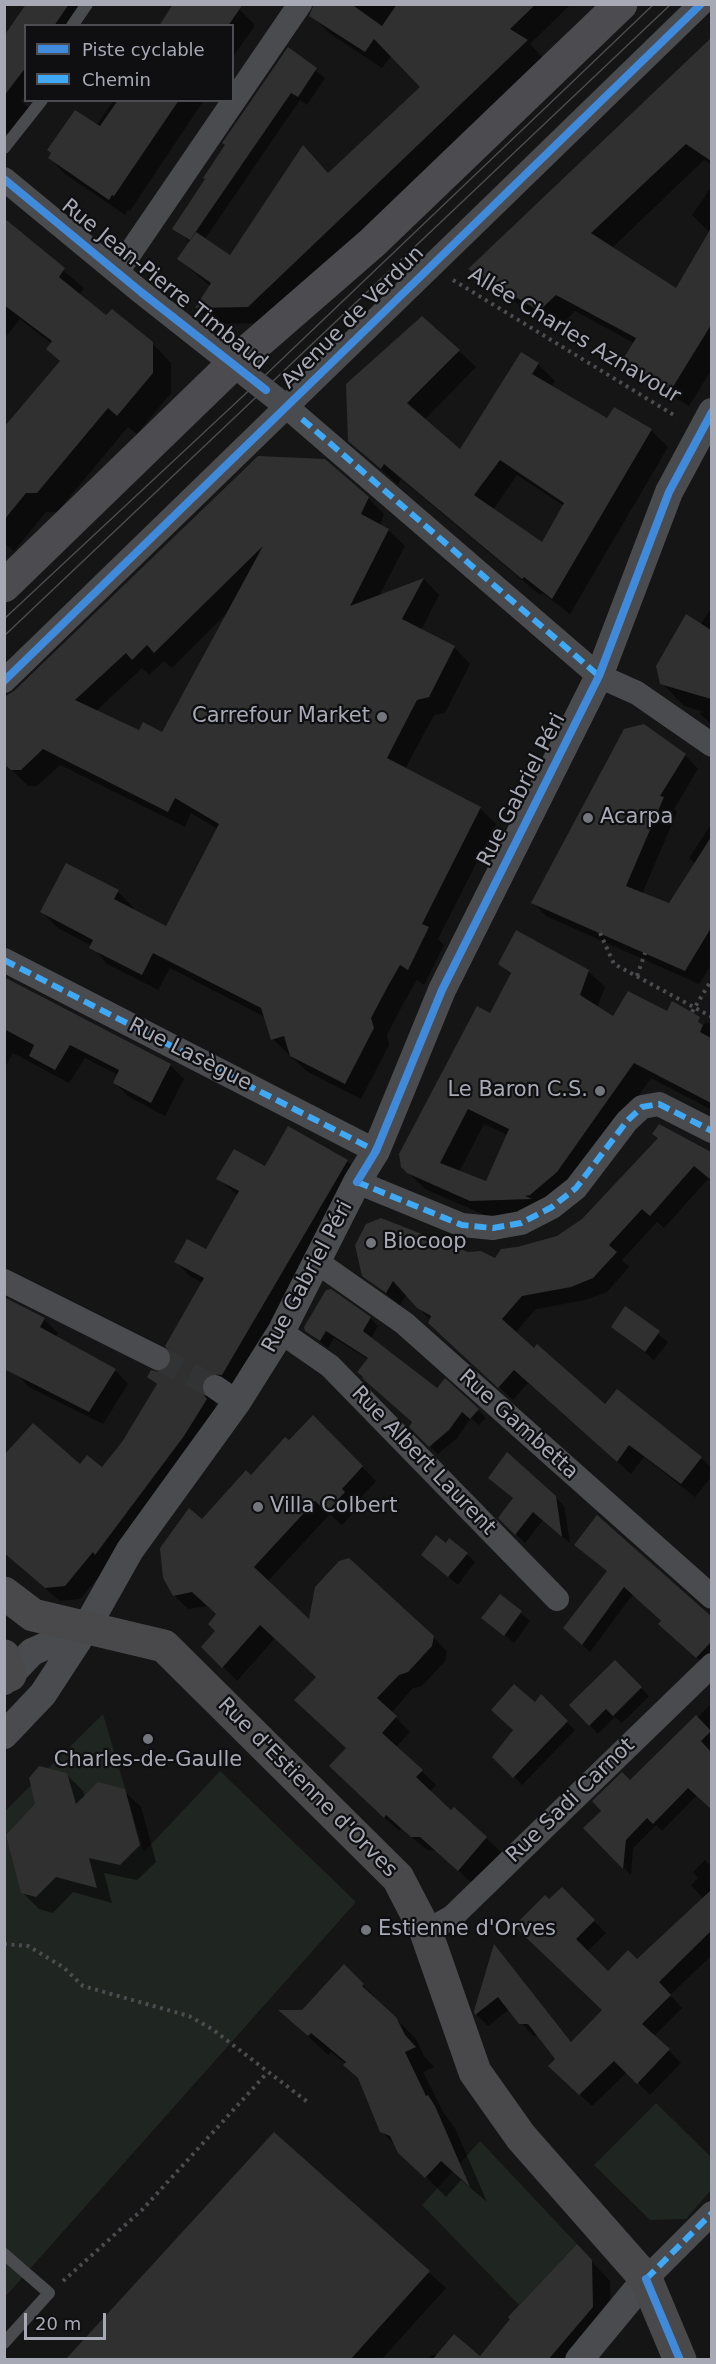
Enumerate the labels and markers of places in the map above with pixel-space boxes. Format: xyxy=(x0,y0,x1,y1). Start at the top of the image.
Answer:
place label: Carrefour Market xyxy=(192,704,370,730)
marker: Carrefour Market xyxy=(375,710,389,724)
place label: Acarpa xyxy=(600,805,673,831)
marker: Acarpa xyxy=(581,811,595,825)
place label: Le Baron C.S. xyxy=(447,1078,588,1104)
marker: Le Baron C.S. xyxy=(593,1084,607,1098)
place label: Biocoop xyxy=(383,1230,467,1256)
marker: Biocoop xyxy=(364,1236,378,1250)
place label: Villa Colbert xyxy=(270,1494,397,1520)
marker: Villa Colbert xyxy=(251,1500,265,1514)
marker: Charles-de-Gaulle xyxy=(141,1732,155,1746)
place label: Charles-de-Gaulle xyxy=(54,1748,242,1774)
place label: Estienne d'Orves xyxy=(378,1917,556,1943)
marker: Estienne d'Orves xyxy=(359,1923,373,1937)

